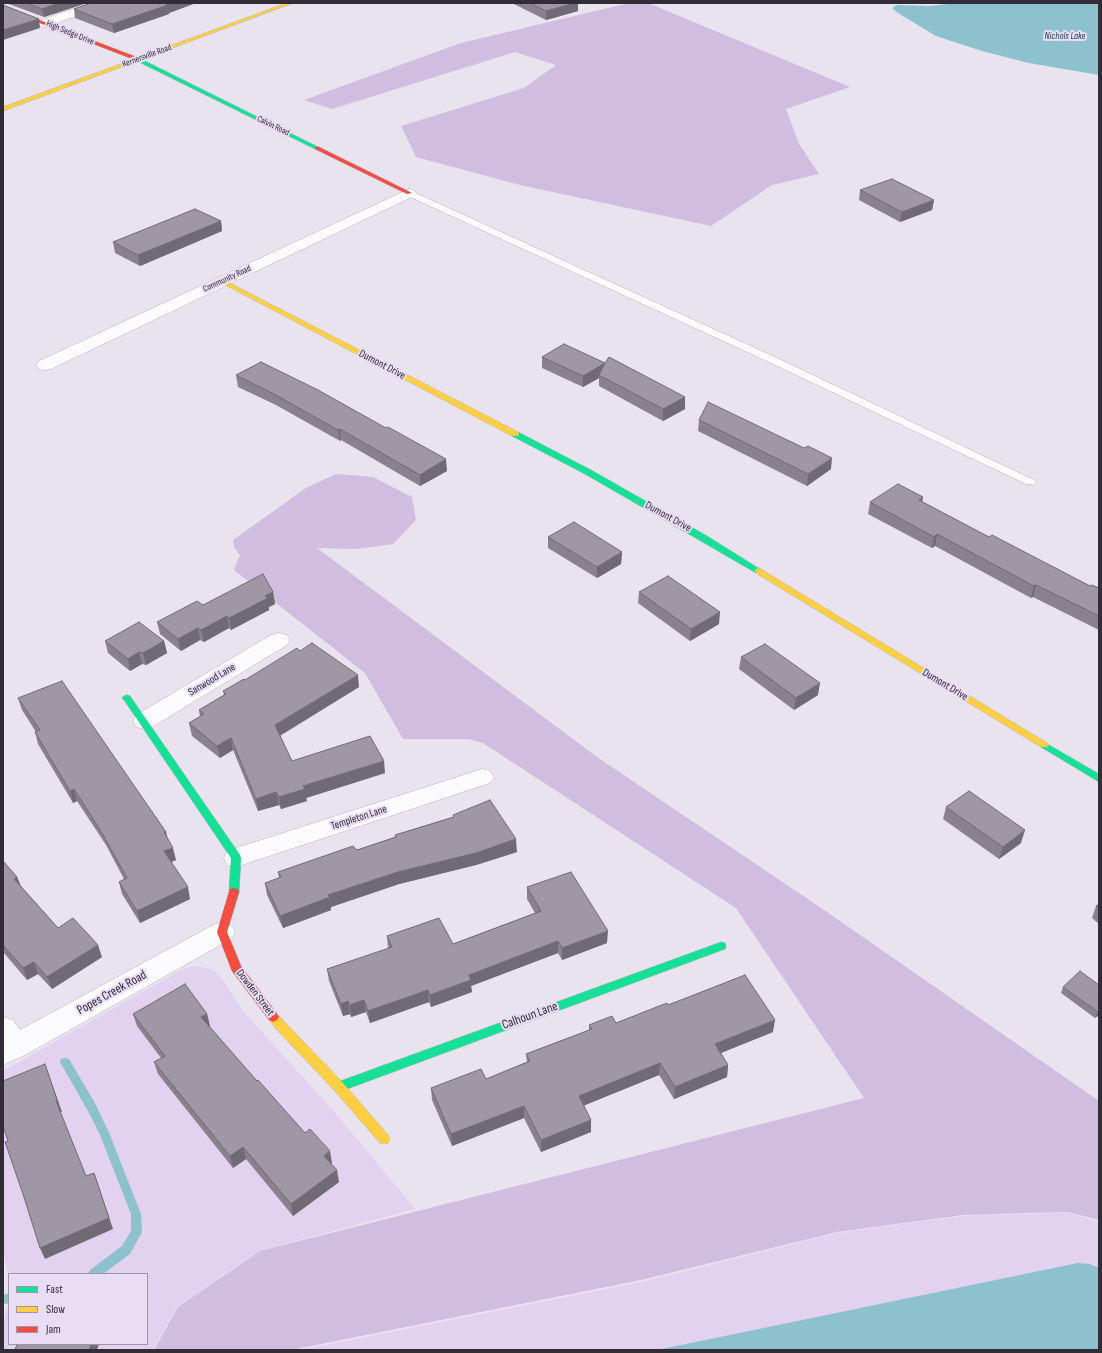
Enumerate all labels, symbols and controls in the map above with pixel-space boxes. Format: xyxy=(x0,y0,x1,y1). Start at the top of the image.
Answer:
street label: High Sedge Drive xyxy=(44,19,96,47)
water label: Nichols Lake xyxy=(1045,30,1085,42)
street label: Kernersville Road xyxy=(121,42,173,70)
street label: Calvin Road xyxy=(255,114,291,138)
street label: Community Road xyxy=(201,263,253,295)
street label: Dumont Drive xyxy=(357,347,407,383)
street label: Dumont Drive xyxy=(643,499,693,535)
street label: Sanwood Lane xyxy=(186,661,238,699)
street label: Dumont Drive xyxy=(920,666,970,704)
street label: Templeton Lane xyxy=(329,803,389,833)
street label: Popes Creek Road xyxy=(74,967,150,1019)
street label: Dowden Street xyxy=(233,967,277,1019)
street label: Calhoun Lane xyxy=(500,999,560,1033)
legend xyxy=(8,1273,148,1345)
text: Fast xyxy=(46,1282,63,1297)
text: Slow xyxy=(46,1302,65,1317)
text: Jam xyxy=(46,1322,61,1337)

